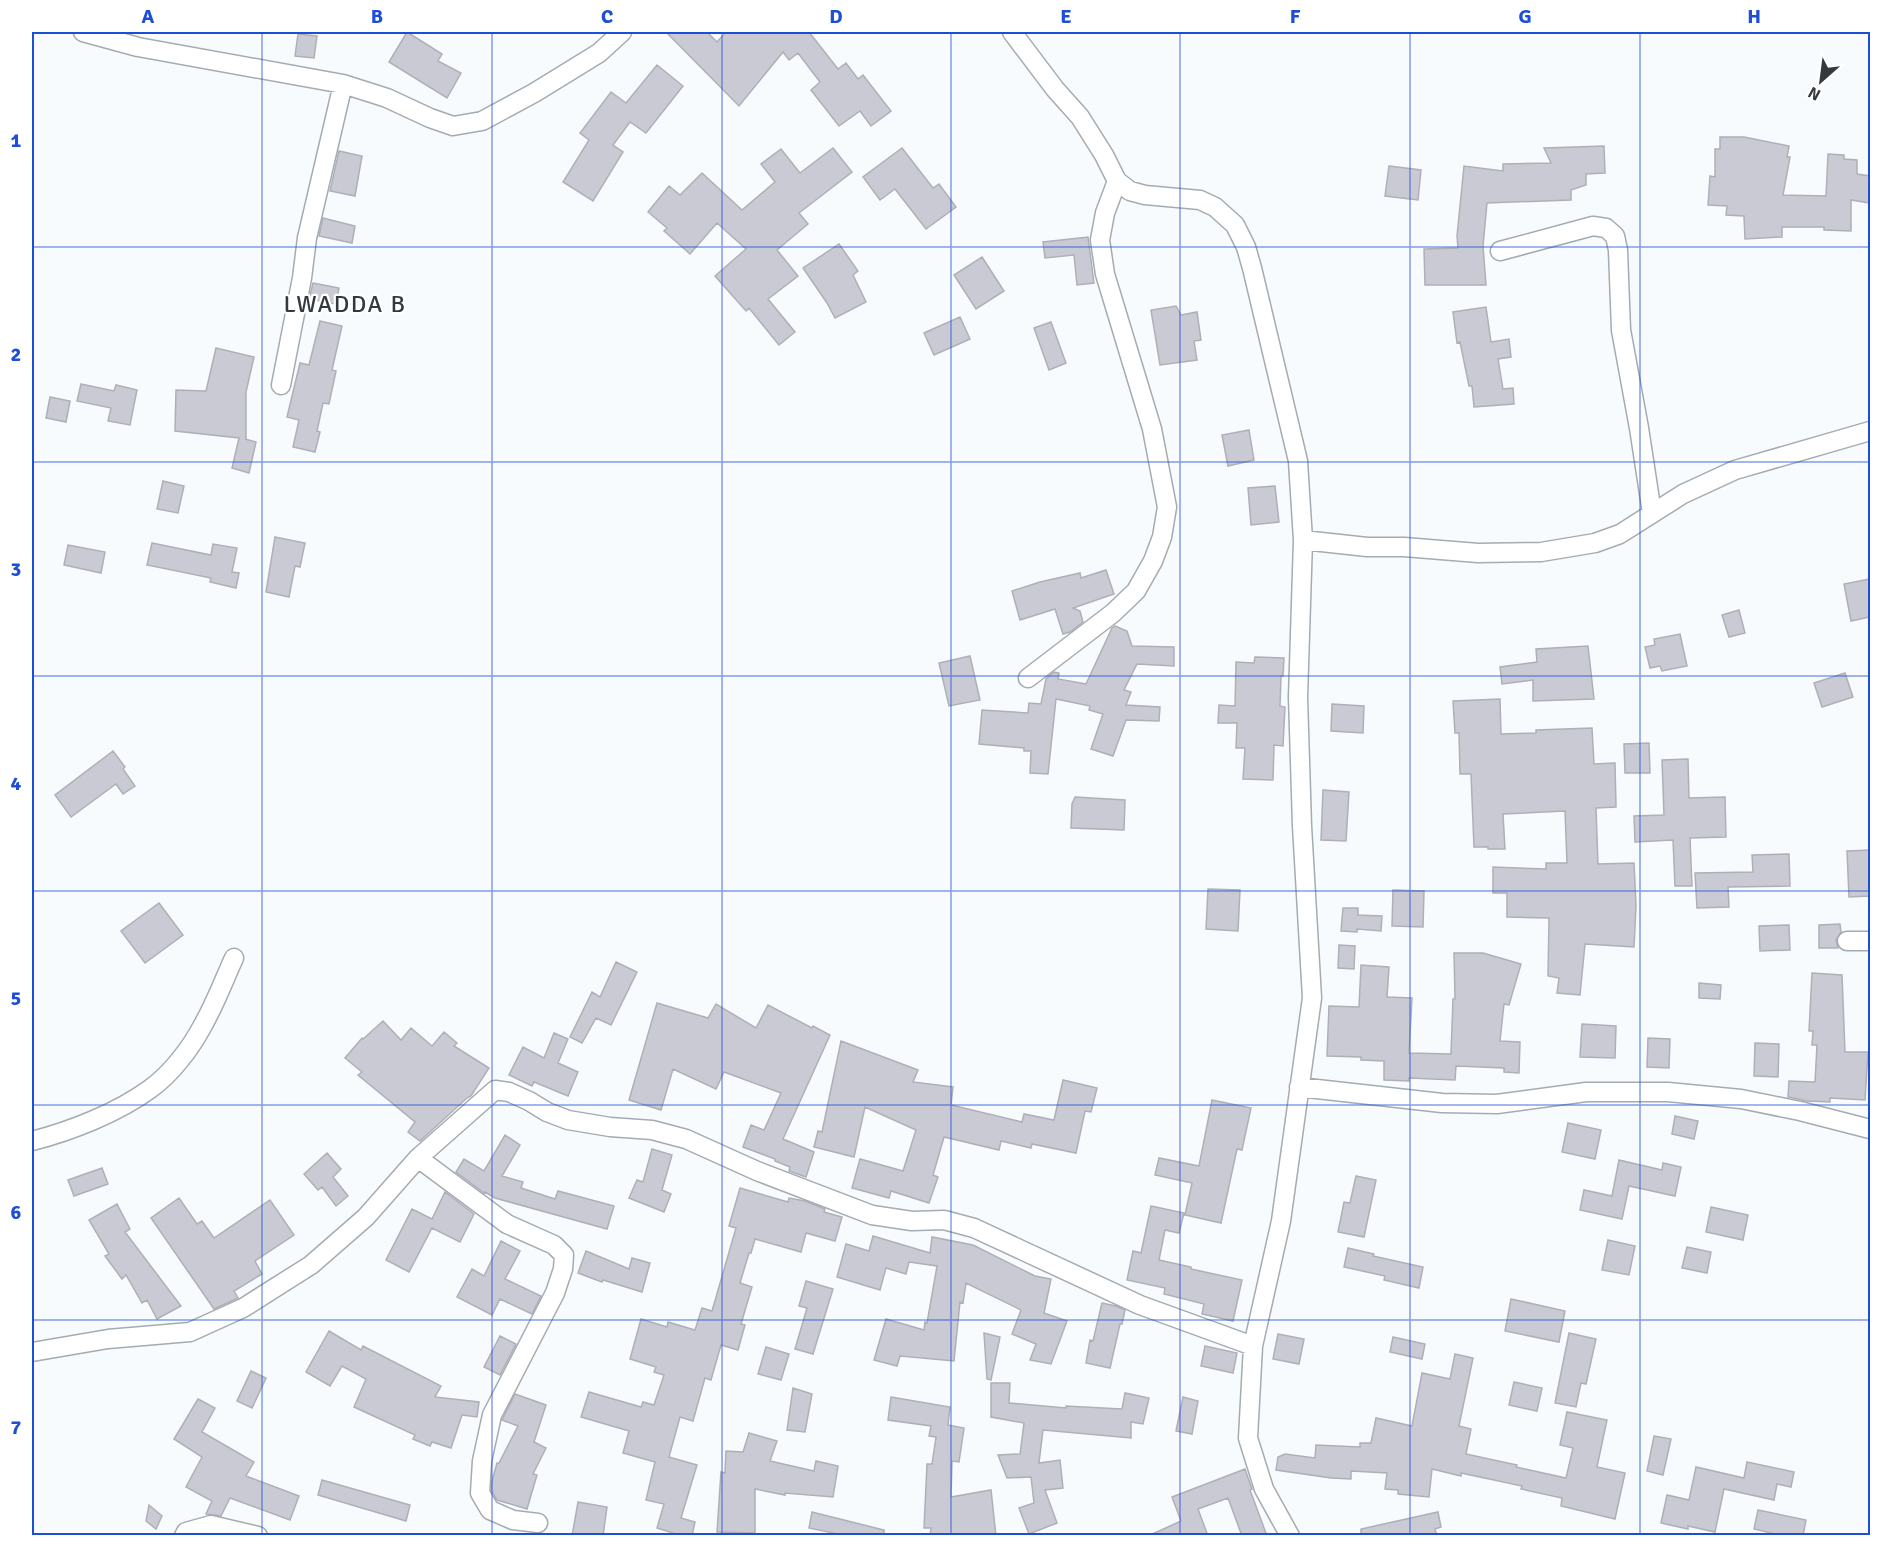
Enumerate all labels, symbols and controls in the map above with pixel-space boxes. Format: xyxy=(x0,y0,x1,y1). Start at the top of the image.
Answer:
text: A xyxy=(142,4,155,29)
text: B xyxy=(371,4,383,29)
text: C xyxy=(601,4,613,29)
text: D xyxy=(829,4,843,29)
text: E xyxy=(1060,4,1072,29)
text: F xyxy=(1290,4,1301,29)
text: G xyxy=(1518,4,1532,29)
text: H xyxy=(1747,4,1761,29)
north arrow xyxy=(1791,51,1851,111)
text: N xyxy=(1805,82,1824,105)
text: 1 xyxy=(11,128,22,153)
district label: LWADDA B xyxy=(284,289,406,319)
text: 2 xyxy=(11,342,21,367)
text: 3 xyxy=(11,557,21,582)
text: 4 xyxy=(11,771,22,796)
text: 5 xyxy=(11,986,21,1011)
text: 6 xyxy=(11,1200,22,1225)
text: 7 xyxy=(11,1415,22,1440)

